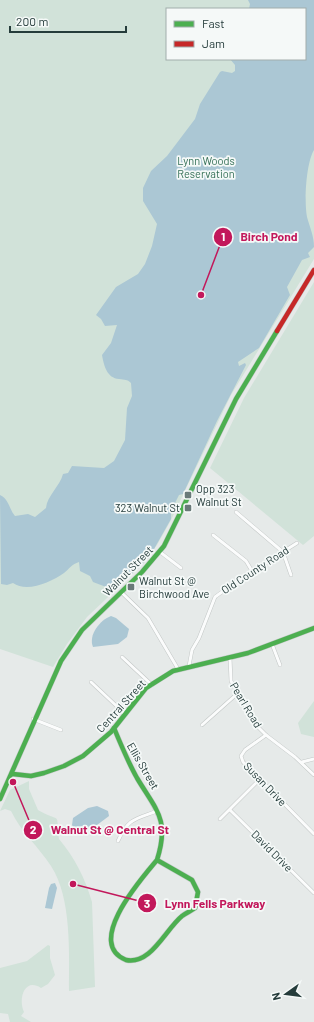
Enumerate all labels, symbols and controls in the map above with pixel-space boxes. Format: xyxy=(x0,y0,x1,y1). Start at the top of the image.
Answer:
scale bar xyxy=(10,8,126,34)
legend xyxy=(166,8,306,60)
text: 200 m xyxy=(16,14,48,28)
text: Fast xyxy=(202,16,225,30)
text: Jam xyxy=(202,36,225,50)
park label: Lynn Woods Reservation xyxy=(177,154,235,180)
callout: Birch Pond xyxy=(213,225,306,249)
text: 1 xyxy=(221,229,225,243)
text: Birch Pond xyxy=(240,229,298,243)
place label: Opp 323 Walnut St xyxy=(196,482,242,508)
marker: Opp 323 Walnut St xyxy=(183,490,193,500)
place label: 323 Walnut St xyxy=(115,501,180,514)
marker: 323 Walnut St xyxy=(183,503,193,513)
street label: Walnut Street xyxy=(100,543,155,598)
street label: Old County Road xyxy=(219,543,291,596)
place label: Walnut St @ Birchwood Ave xyxy=(139,574,210,600)
marker: Walnut St @ Birchwood Ave xyxy=(126,582,136,592)
street label: Central Street xyxy=(93,676,148,735)
street label: Pearl Road xyxy=(228,680,265,730)
street label: Ellis Street xyxy=(125,740,162,792)
street label: Susan Drive xyxy=(241,759,290,808)
callout: Walnut St @ Central St xyxy=(23,818,177,842)
text: 2 xyxy=(30,822,37,836)
text: Walnut St @ Central St xyxy=(51,822,170,836)
street label: David Drive xyxy=(249,827,296,874)
callout: Lynn Fells Parkway xyxy=(137,891,274,915)
text: 3 xyxy=(144,896,150,910)
text: Lynn Fells Parkway xyxy=(165,896,265,910)
north arrow xyxy=(266,974,306,1014)
text: N xyxy=(269,991,283,1002)

